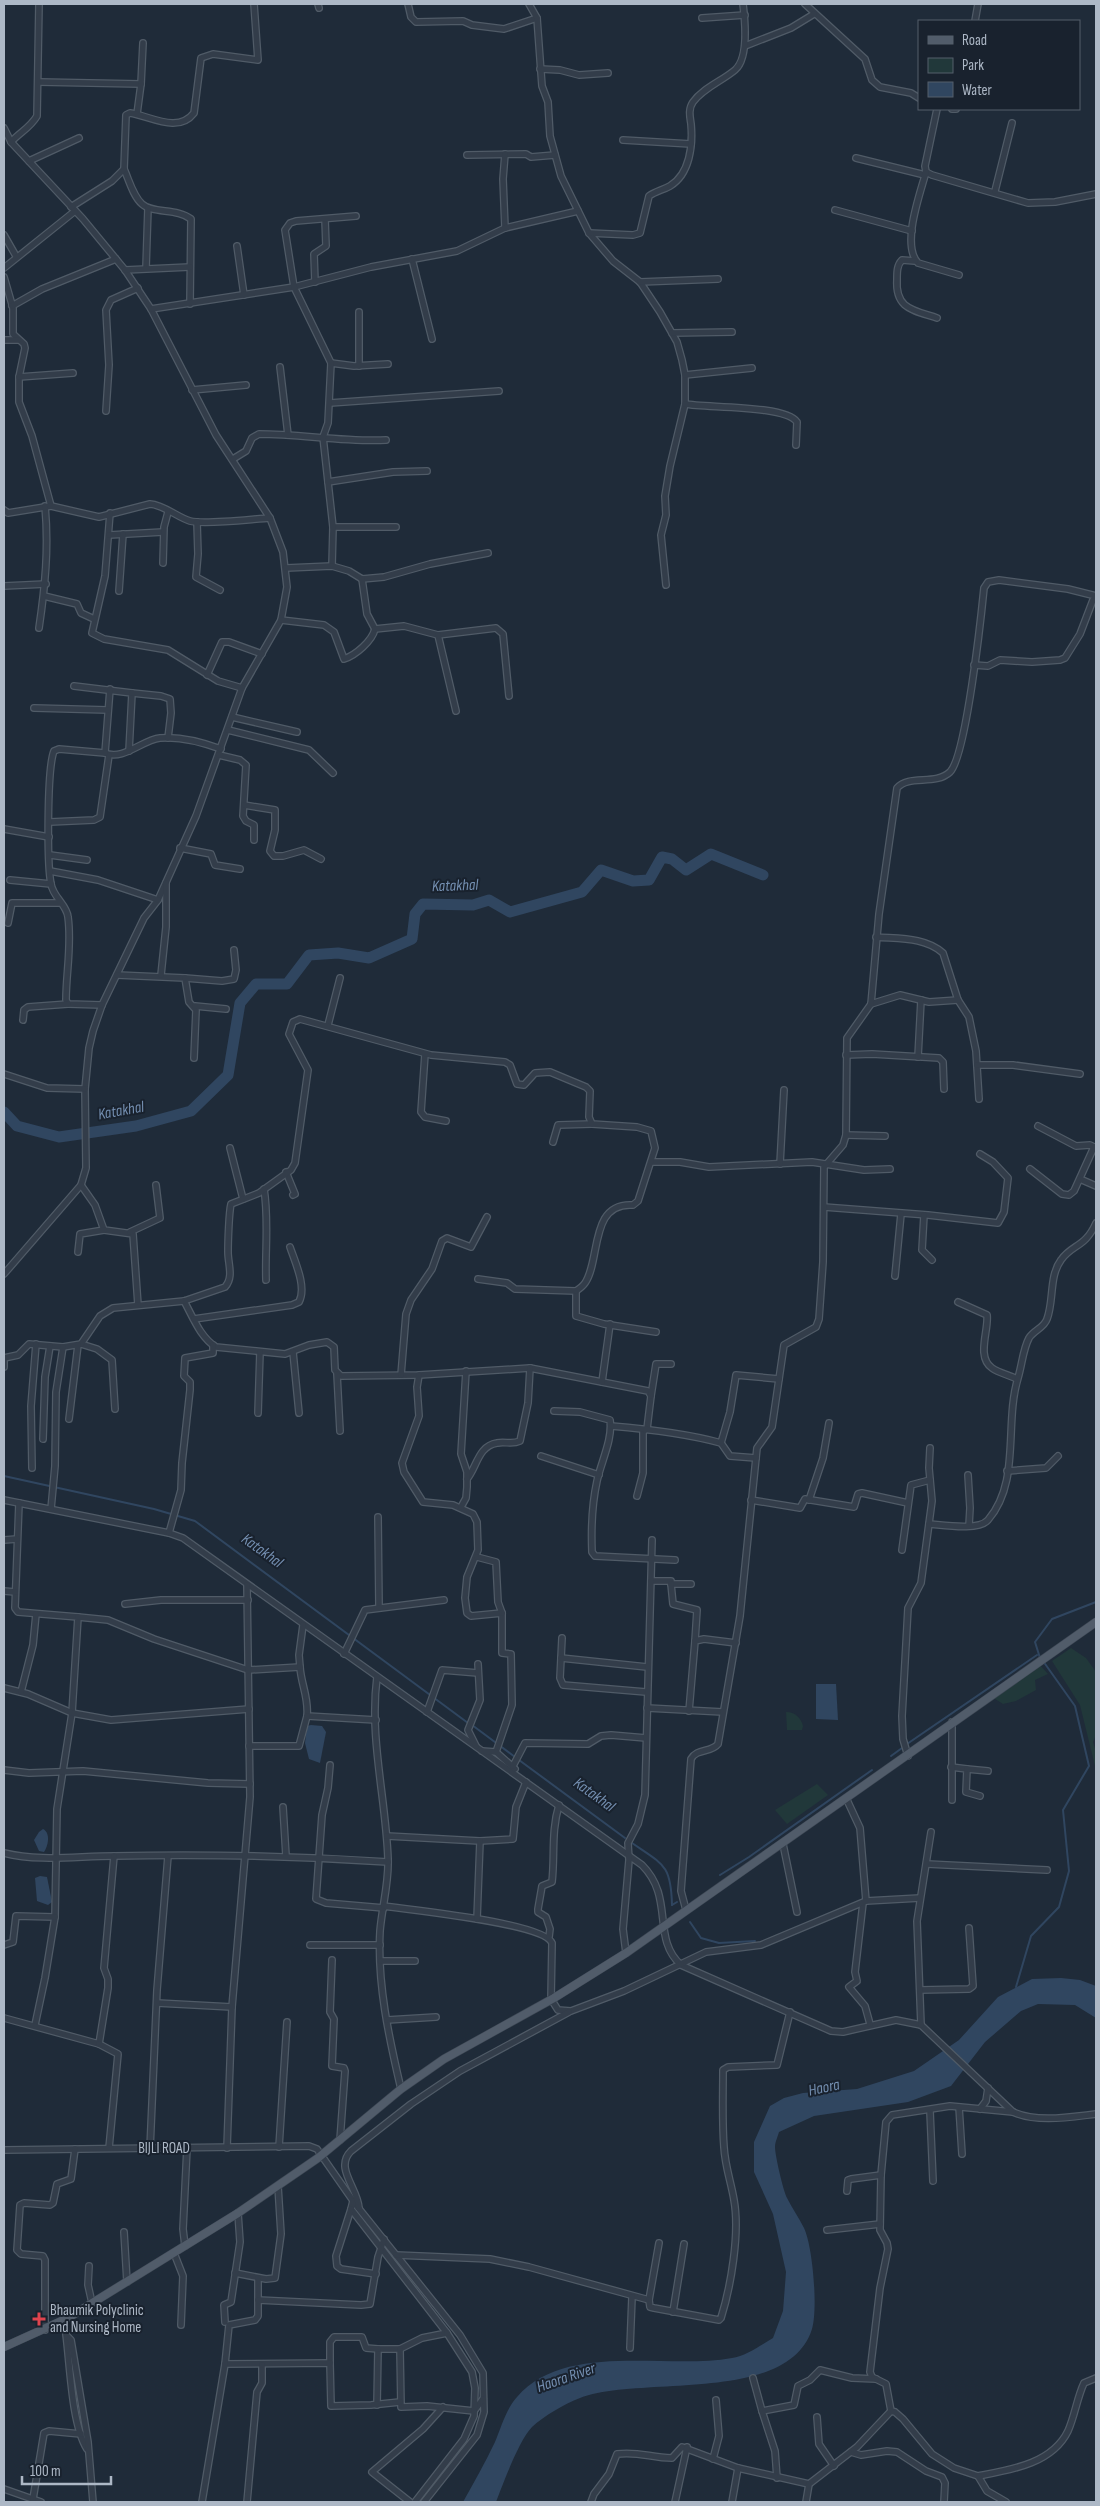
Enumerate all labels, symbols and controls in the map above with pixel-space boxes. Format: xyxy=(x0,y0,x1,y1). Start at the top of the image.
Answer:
legend xyxy=(918,20,1080,110)
text: Road xyxy=(962,31,987,50)
text: Park xyxy=(962,56,984,75)
text: Water xyxy=(962,81,993,100)
water label: Katakhal xyxy=(431,876,480,896)
water label: Katakhal xyxy=(96,1097,147,1124)
water label: Katakhal xyxy=(238,1530,287,1573)
water label: Katakhal xyxy=(570,1774,619,1817)
water label: Haora xyxy=(807,2075,842,2101)
street label: BIJLI ROAD xyxy=(138,2139,190,2158)
place label: Bhaumik Polyclinic and Nursing Home xyxy=(50,2301,144,2337)
marker: Bhaumik Polyclinic and Nursing Home xyxy=(32,2312,46,2326)
water label: Haora River xyxy=(534,2359,598,2397)
scale bar xyxy=(22,2454,111,2486)
text: 100 m xyxy=(30,2462,61,2481)

